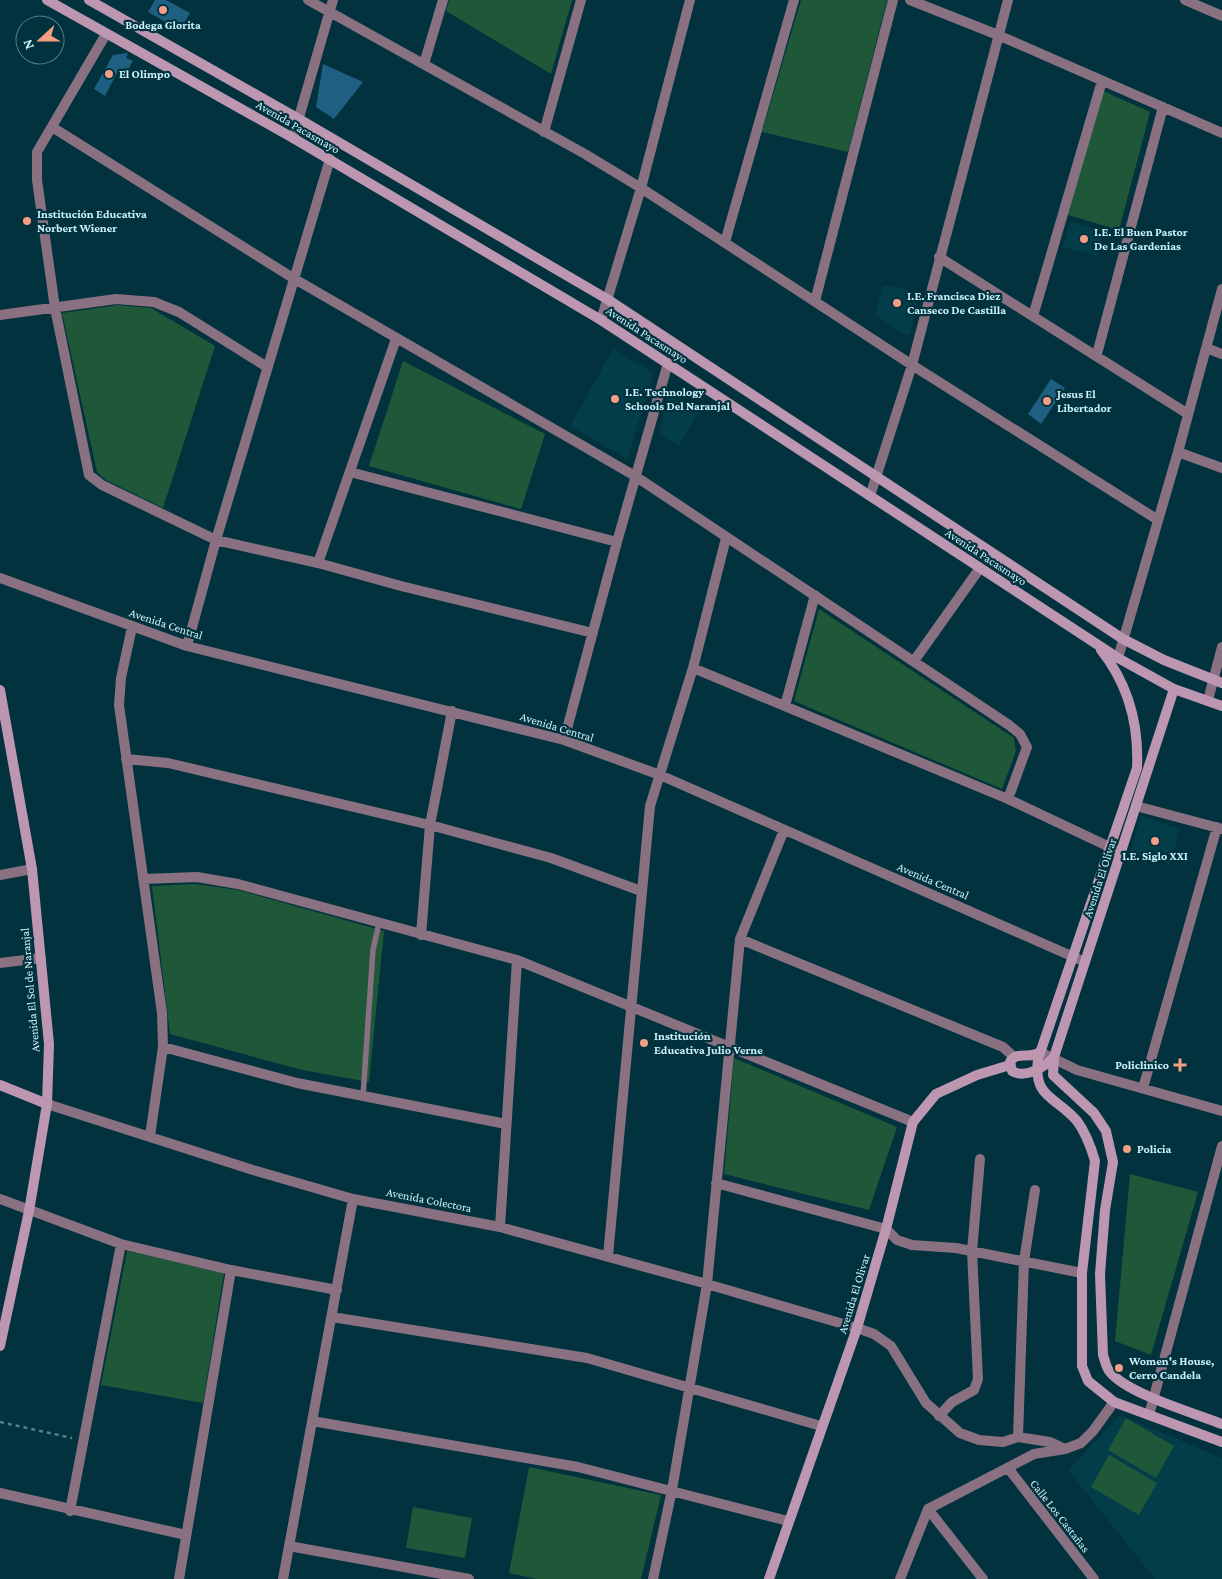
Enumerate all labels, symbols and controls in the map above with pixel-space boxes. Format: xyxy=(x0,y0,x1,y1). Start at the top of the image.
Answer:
marker: Bodega Glorita xyxy=(157,4,169,16)
north arrow xyxy=(15,15,65,65)
place label: Bodega Glorita xyxy=(125,18,201,32)
text: N xyxy=(19,37,37,52)
place label: El Olimpo xyxy=(119,67,170,81)
marker: El Olimpo xyxy=(103,68,115,80)
street label: Avenida Pacasmayo xyxy=(254,97,342,157)
place label: Institución Educativa Norbert Wiener xyxy=(37,207,147,235)
marker: Institución Educativa Norbert Wiener xyxy=(21,215,33,227)
place label: I.E. El Buen Pastor De Las Gardenias xyxy=(1094,225,1188,253)
marker: I.E. El Buen Pastor De Las Gardenias xyxy=(1078,233,1090,245)
place label: I.E. Francisca Diez Canseco De Castilla xyxy=(907,289,1006,317)
marker: I.E. Francisca Diez Canseco De Castilla xyxy=(891,297,903,309)
street label: Avenida Pacasmayo xyxy=(604,303,690,367)
place label: I.E. Technology Schools Del Naranjal xyxy=(625,385,730,413)
place label: Jesus El Libertador xyxy=(1055,387,1112,415)
marker: I.E. Technology Schools Del Naranjal xyxy=(609,393,621,405)
marker: Jesus El Libertador xyxy=(1041,395,1053,407)
street label: Avenida Pacasmayo xyxy=(943,525,1029,589)
street label: Avenida Central xyxy=(127,606,205,642)
street label: Avenida Central xyxy=(518,709,596,745)
marker: I.E. Siglo XXI xyxy=(1149,835,1161,847)
street label: Avenida El Olivar xyxy=(1081,836,1120,919)
place label: I.E. Siglo XXI xyxy=(1122,849,1188,863)
street label: Avenida Central xyxy=(895,860,971,902)
street label: Avenida El Sol de Naranjal xyxy=(18,927,42,1053)
place label: Institución Educativa Julio Verne xyxy=(654,1029,763,1057)
marker: Institución Educativa Julio Verne xyxy=(638,1037,650,1049)
place label: Policlinico xyxy=(1115,1058,1169,1072)
marker: Policlinico xyxy=(1173,1058,1187,1072)
place label: Policia xyxy=(1137,1142,1172,1156)
marker: Policia xyxy=(1121,1143,1133,1155)
street label: Avenida Colectora xyxy=(385,1185,473,1215)
street label: Avenida El Olivar xyxy=(835,1252,873,1335)
place label: Women's House, Cerro Candela xyxy=(1128,1354,1214,1382)
marker: Women's House, Cerro Candela xyxy=(1113,1362,1125,1374)
street label: Calle Los Castañas xyxy=(1027,1477,1093,1556)

